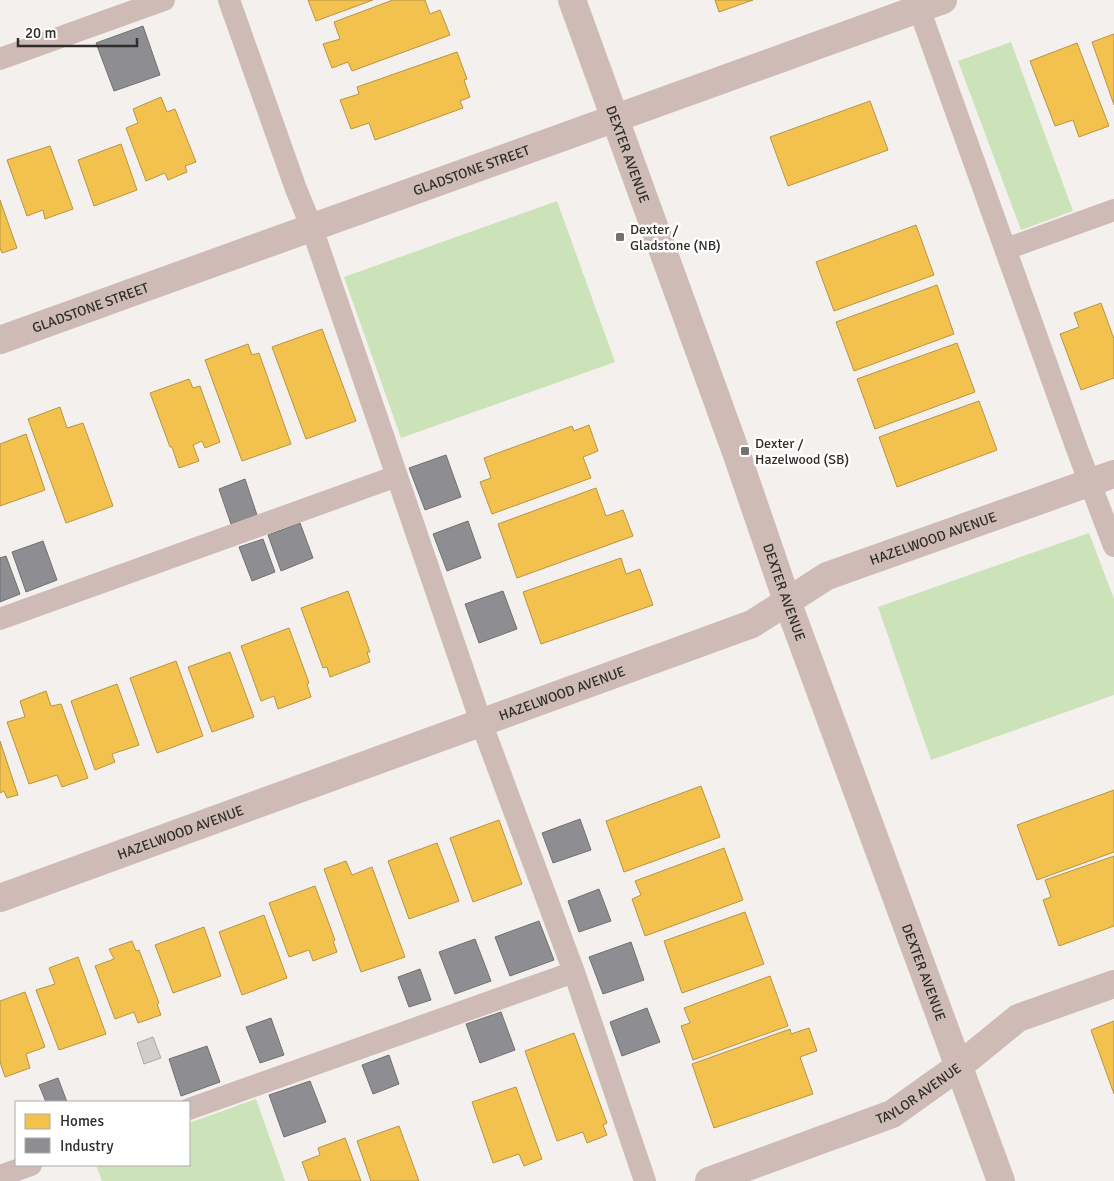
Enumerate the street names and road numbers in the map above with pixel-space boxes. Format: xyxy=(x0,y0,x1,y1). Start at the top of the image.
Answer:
street label: DEXTER AVENUE xyxy=(602,103,653,205)
street label: GLADSTONE STREET xyxy=(411,141,532,199)
street label: GLADSTONE STREET xyxy=(30,279,151,336)
street label: HAZELWOOD AVENUE xyxy=(867,508,999,569)
street label: DEXTER AVENUE xyxy=(759,541,809,643)
street label: HAZELWOOD AVENUE xyxy=(496,662,628,724)
street label: HAZELWOOD AVENUE xyxy=(115,801,246,863)
street label: DEXTER AVENUE xyxy=(898,921,950,1023)
street label: TAYLOR AVENUE xyxy=(874,1059,964,1128)

